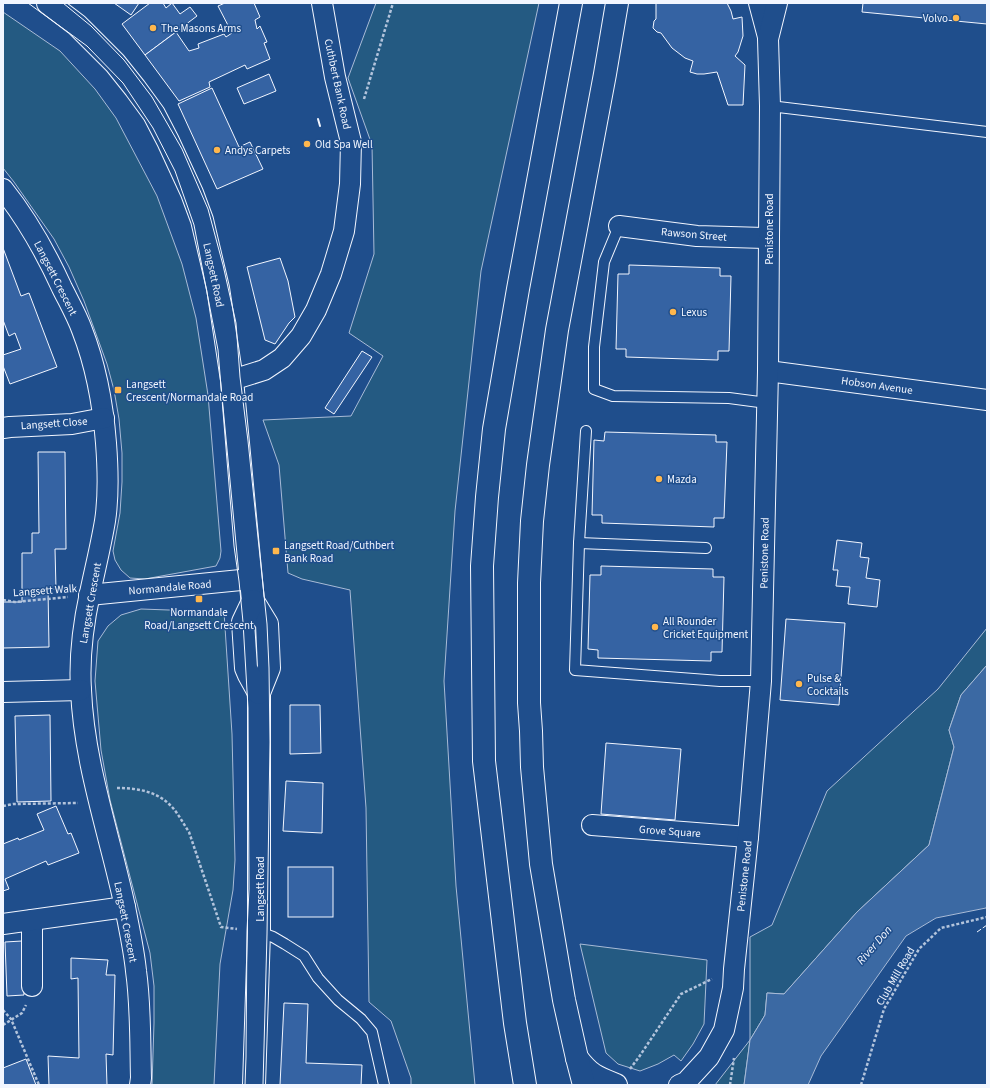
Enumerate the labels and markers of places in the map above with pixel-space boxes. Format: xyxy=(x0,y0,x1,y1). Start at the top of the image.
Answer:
place label: Volvo xyxy=(923,11,948,26)
marker: Volvo xyxy=(951,13,961,23)
place label: The Masons Arms xyxy=(161,21,241,36)
marker: The Masons Arms xyxy=(148,23,158,33)
place label: Old Spa Well xyxy=(315,137,373,152)
marker: Old Spa Well xyxy=(302,139,312,149)
place label: Andys Carpets xyxy=(225,143,291,158)
marker: Andys Carpets xyxy=(212,145,222,155)
place label: Lexus xyxy=(681,305,707,320)
marker: Lexus xyxy=(668,307,678,317)
place label: Langsett Crescent/Normandale Road xyxy=(126,377,253,405)
marker: Langsett Crescent/Normandale Road xyxy=(113,385,123,395)
place label: Mazda xyxy=(667,472,697,487)
marker: Mazda xyxy=(654,474,664,484)
place label: Langsett Road/Cuthbert Bank Road xyxy=(284,538,394,566)
marker: Langsett Road/Cuthbert Bank Road xyxy=(271,546,281,556)
marker: Normandale Road/Langsett Crescent xyxy=(194,594,204,604)
place label: Normandale Road/Langsett Crescent xyxy=(144,605,254,633)
place label: All Rounder Cricket Equipment xyxy=(663,614,749,642)
marker: All Rounder Cricket Equipment xyxy=(650,622,660,632)
place label: Pulse & Cocktails xyxy=(807,671,849,699)
marker: Pulse & Cocktails xyxy=(794,679,804,689)

